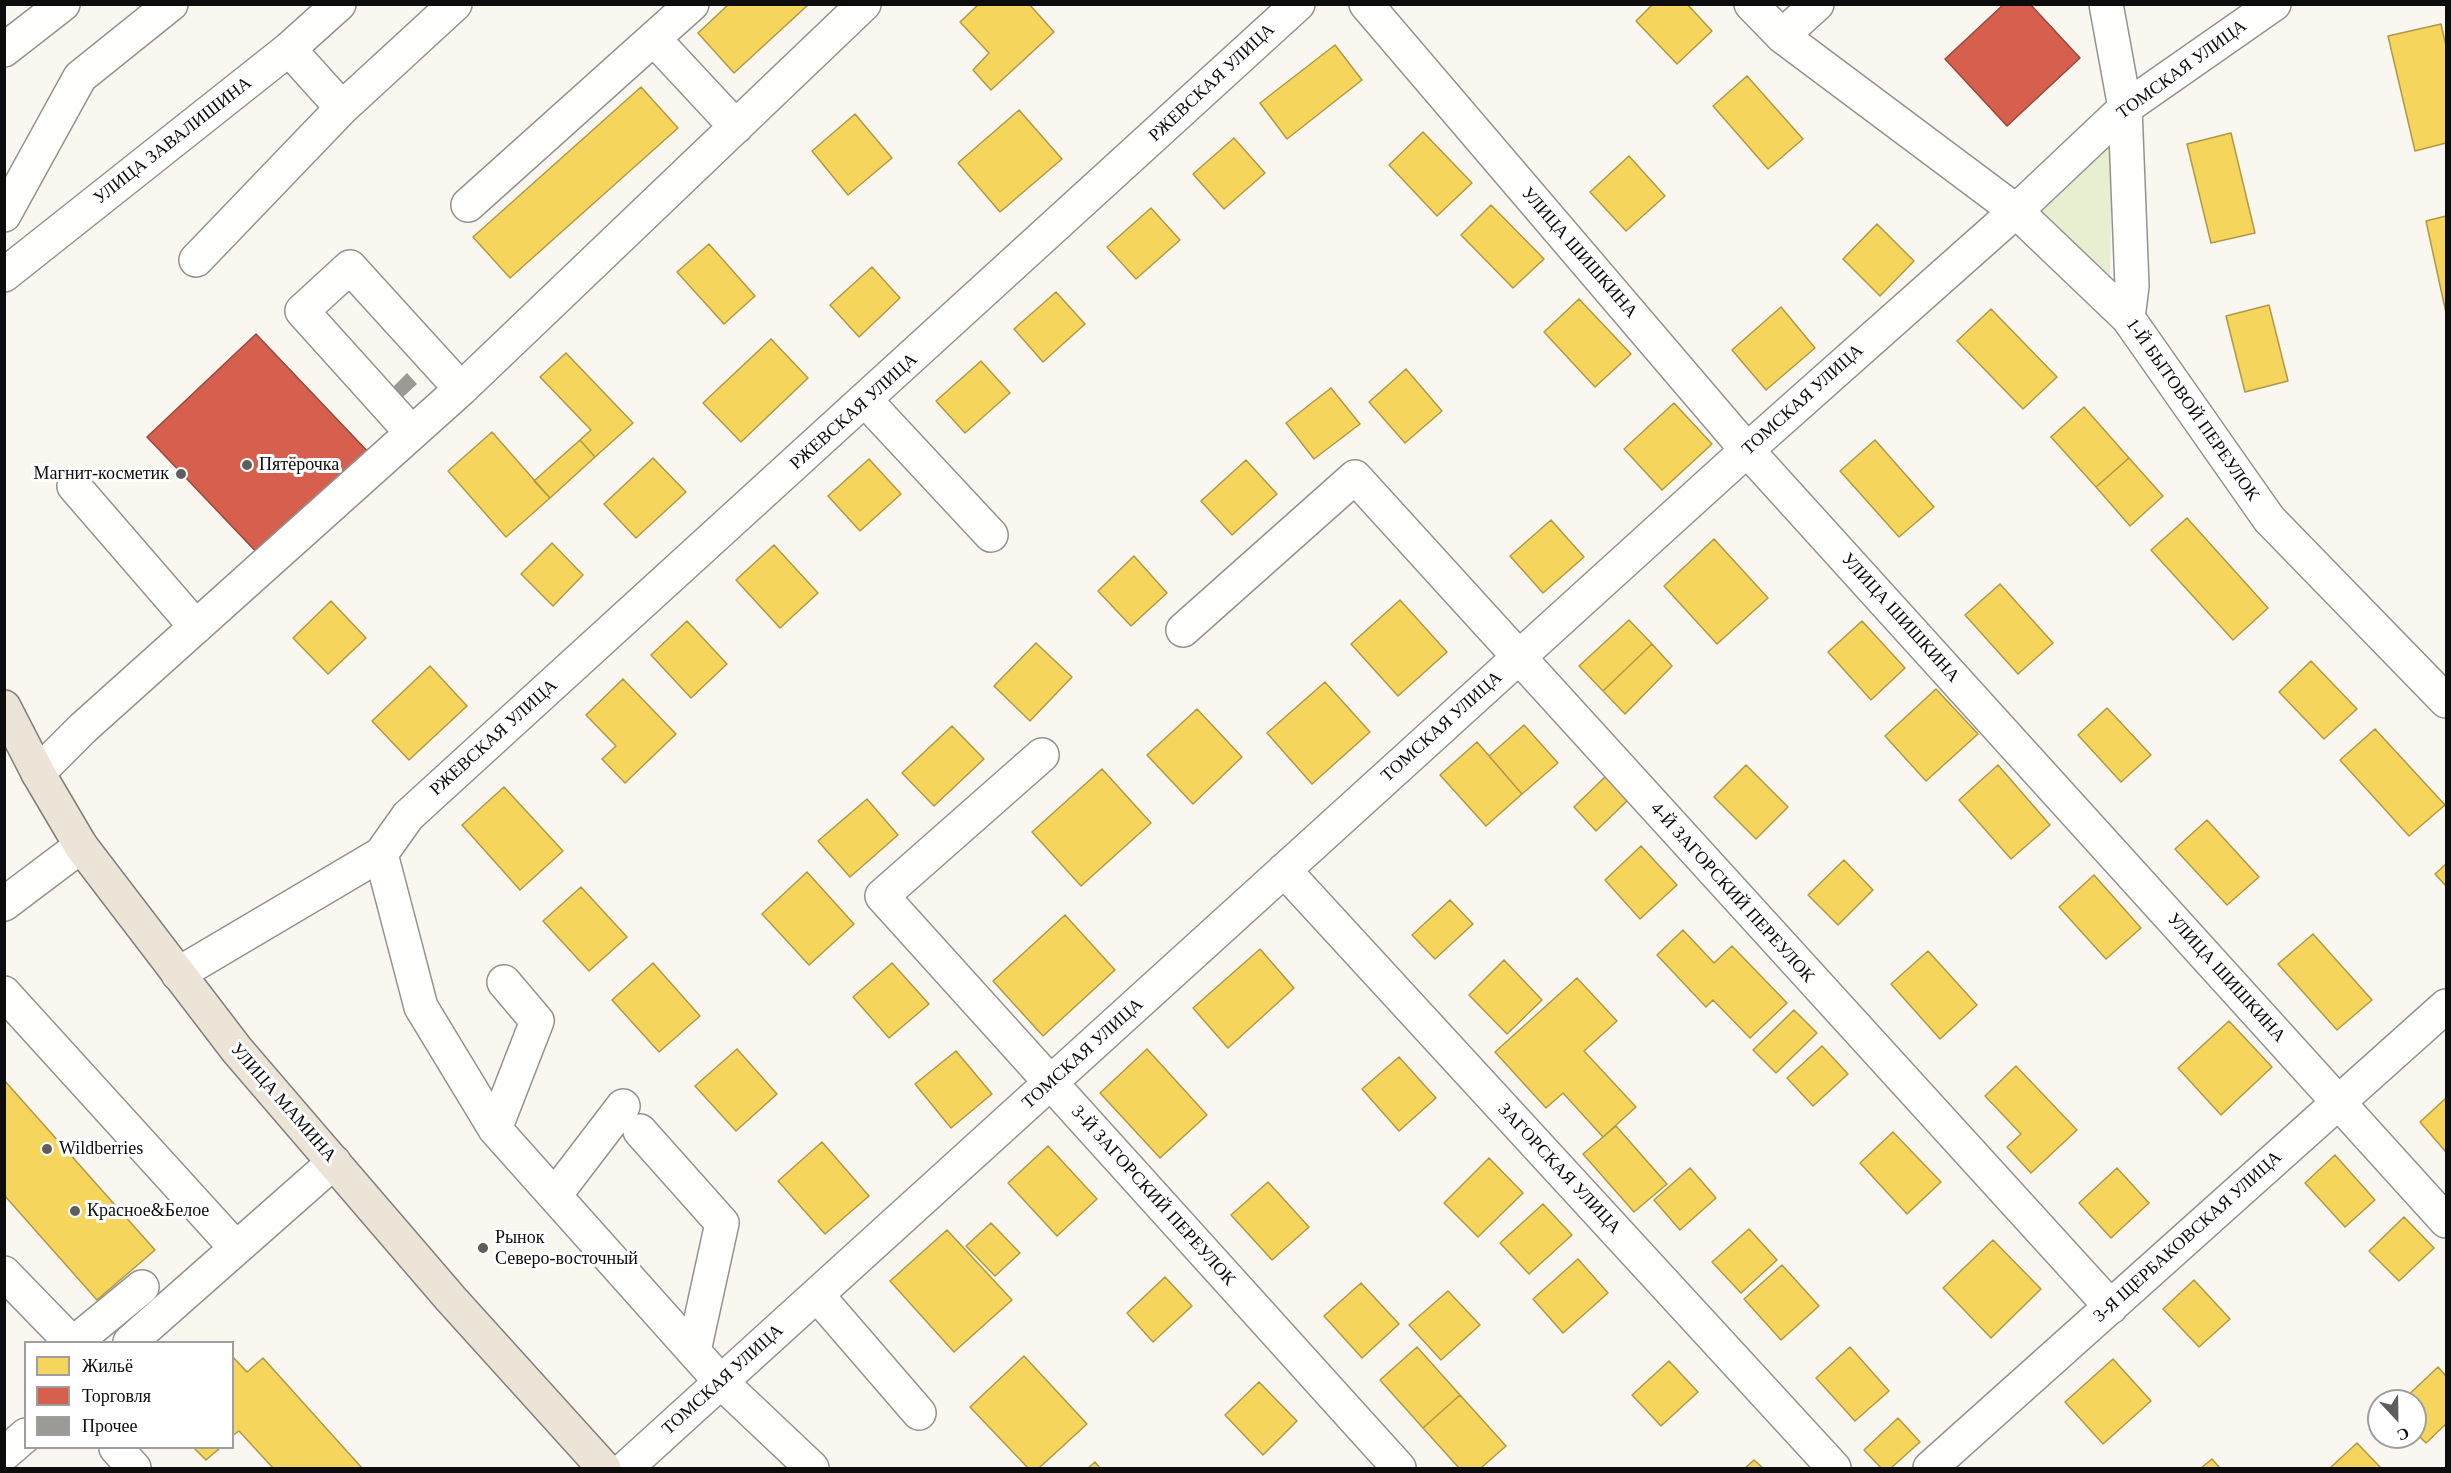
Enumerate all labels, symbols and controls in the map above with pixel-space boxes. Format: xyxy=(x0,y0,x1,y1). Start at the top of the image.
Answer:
street label: ТОМСКАЯ УЛИЦА xyxy=(2113,16,2251,124)
street label: РЖЕВСКАЯ УЛИЦА xyxy=(1145,19,1279,147)
street label: УЛИЦА ЗАВАЛИШИНА xyxy=(90,73,256,209)
street label: УЛИЦА ШИШКИНА xyxy=(1516,183,1642,323)
street label: 1-Й БЫТОВОЙ ПЕРЕУЛОК xyxy=(2121,315,2263,505)
street label: ТОМСКАЯ УЛИЦА xyxy=(1738,340,1868,460)
street label: РЖЕВСКАЯ УЛИЦА xyxy=(786,349,922,475)
place label: Пятёрочка xyxy=(259,454,339,476)
marker: Пятёрочка xyxy=(240,458,254,472)
place label: Магнит-косметик xyxy=(34,463,169,485)
marker: Магнит-косметик xyxy=(174,467,188,481)
street label: УЛИЦА ШИШКИНА xyxy=(1836,549,1964,687)
street label: ТОМСКАЯ УЛИЦА xyxy=(1377,667,1507,787)
street label: РЖЕВСКАЯ УЛИЦА xyxy=(426,675,562,801)
street label: 4-Й ЗАГОРСКИЙ ПЕРЕУЛОК xyxy=(1645,798,1819,988)
street label: УЛИЦА ШИШКИНА xyxy=(2162,909,2290,1047)
street label: ТОМСКАЯ УЛИЦА xyxy=(1018,994,1148,1114)
street label: УЛИЦА МАМИНА xyxy=(226,1039,340,1167)
street label: ЗАГОРСКАЯ УЛИЦА xyxy=(1493,1099,1625,1239)
street label: 3-Й ЗАГОРСКИЙ ПЕРЕУЛОК xyxy=(1066,1101,1240,1291)
place label: Wildberries xyxy=(59,1138,143,1160)
marker: Wildberries xyxy=(40,1142,54,1156)
street label: 3-Я ЩЕРБАКОВСКАЯ УЛИЦА xyxy=(2089,1147,2287,1327)
place label: Красное&Белое xyxy=(87,1200,209,1222)
marker: Красное&Белое xyxy=(68,1204,82,1218)
place label: Рынок Северо-восточный xyxy=(495,1227,638,1270)
marker: Рынок Северо-восточный xyxy=(476,1241,490,1255)
street label: ТОМСКАЯ УЛИЦА xyxy=(658,1320,788,1440)
legend xyxy=(24,1341,234,1449)
text: Жильё xyxy=(82,1356,133,1376)
text: Торговля xyxy=(82,1386,151,1406)
north arrow xyxy=(2367,1389,2427,1449)
text: Прочее xyxy=(82,1416,138,1436)
text: С xyxy=(2395,1424,2412,1444)

